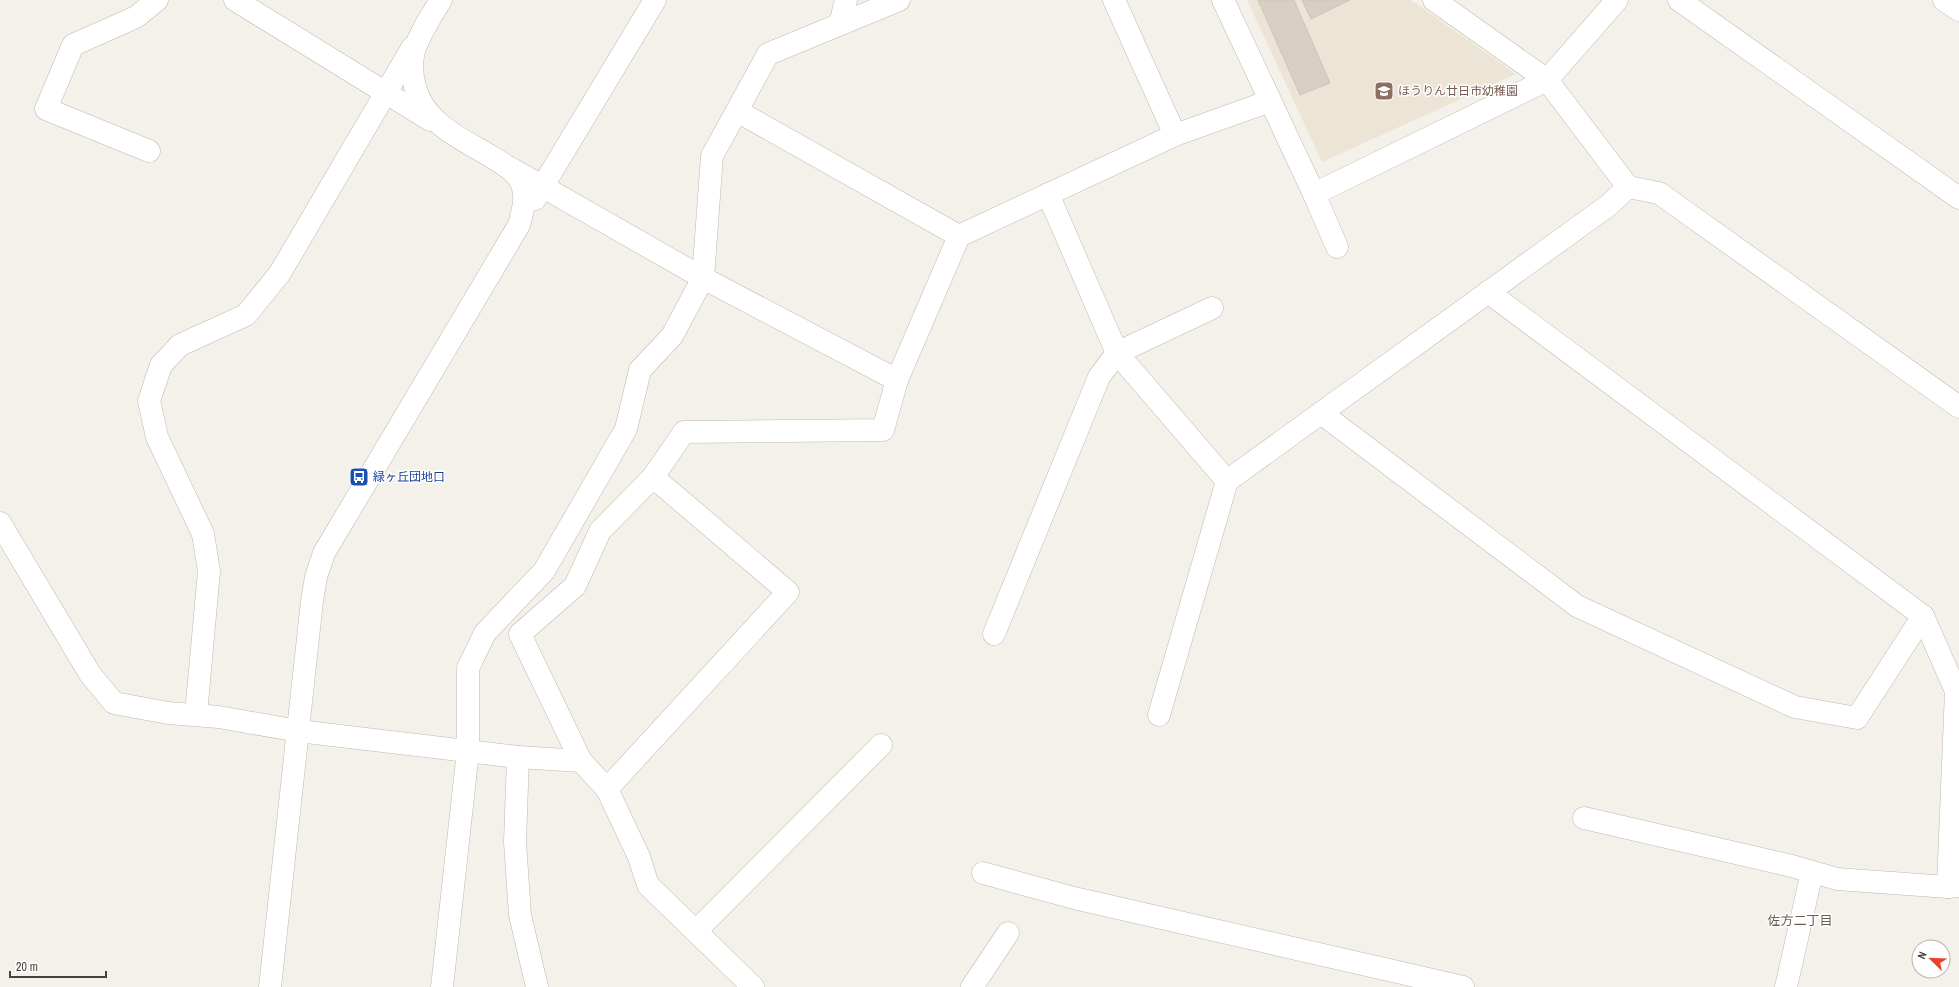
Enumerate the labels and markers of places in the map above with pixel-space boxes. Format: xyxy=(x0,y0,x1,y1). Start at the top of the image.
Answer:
school or university icon: ほうりん廿日市幼稚園 xyxy=(1373,80,1395,102)
place label: ほうりん廿日市幼稚園 xyxy=(1398,83,1518,99)
bus stop icon: 緑ヶ丘団地口 xyxy=(348,466,370,488)
place label: 緑ヶ丘団地口 xyxy=(373,469,445,485)

